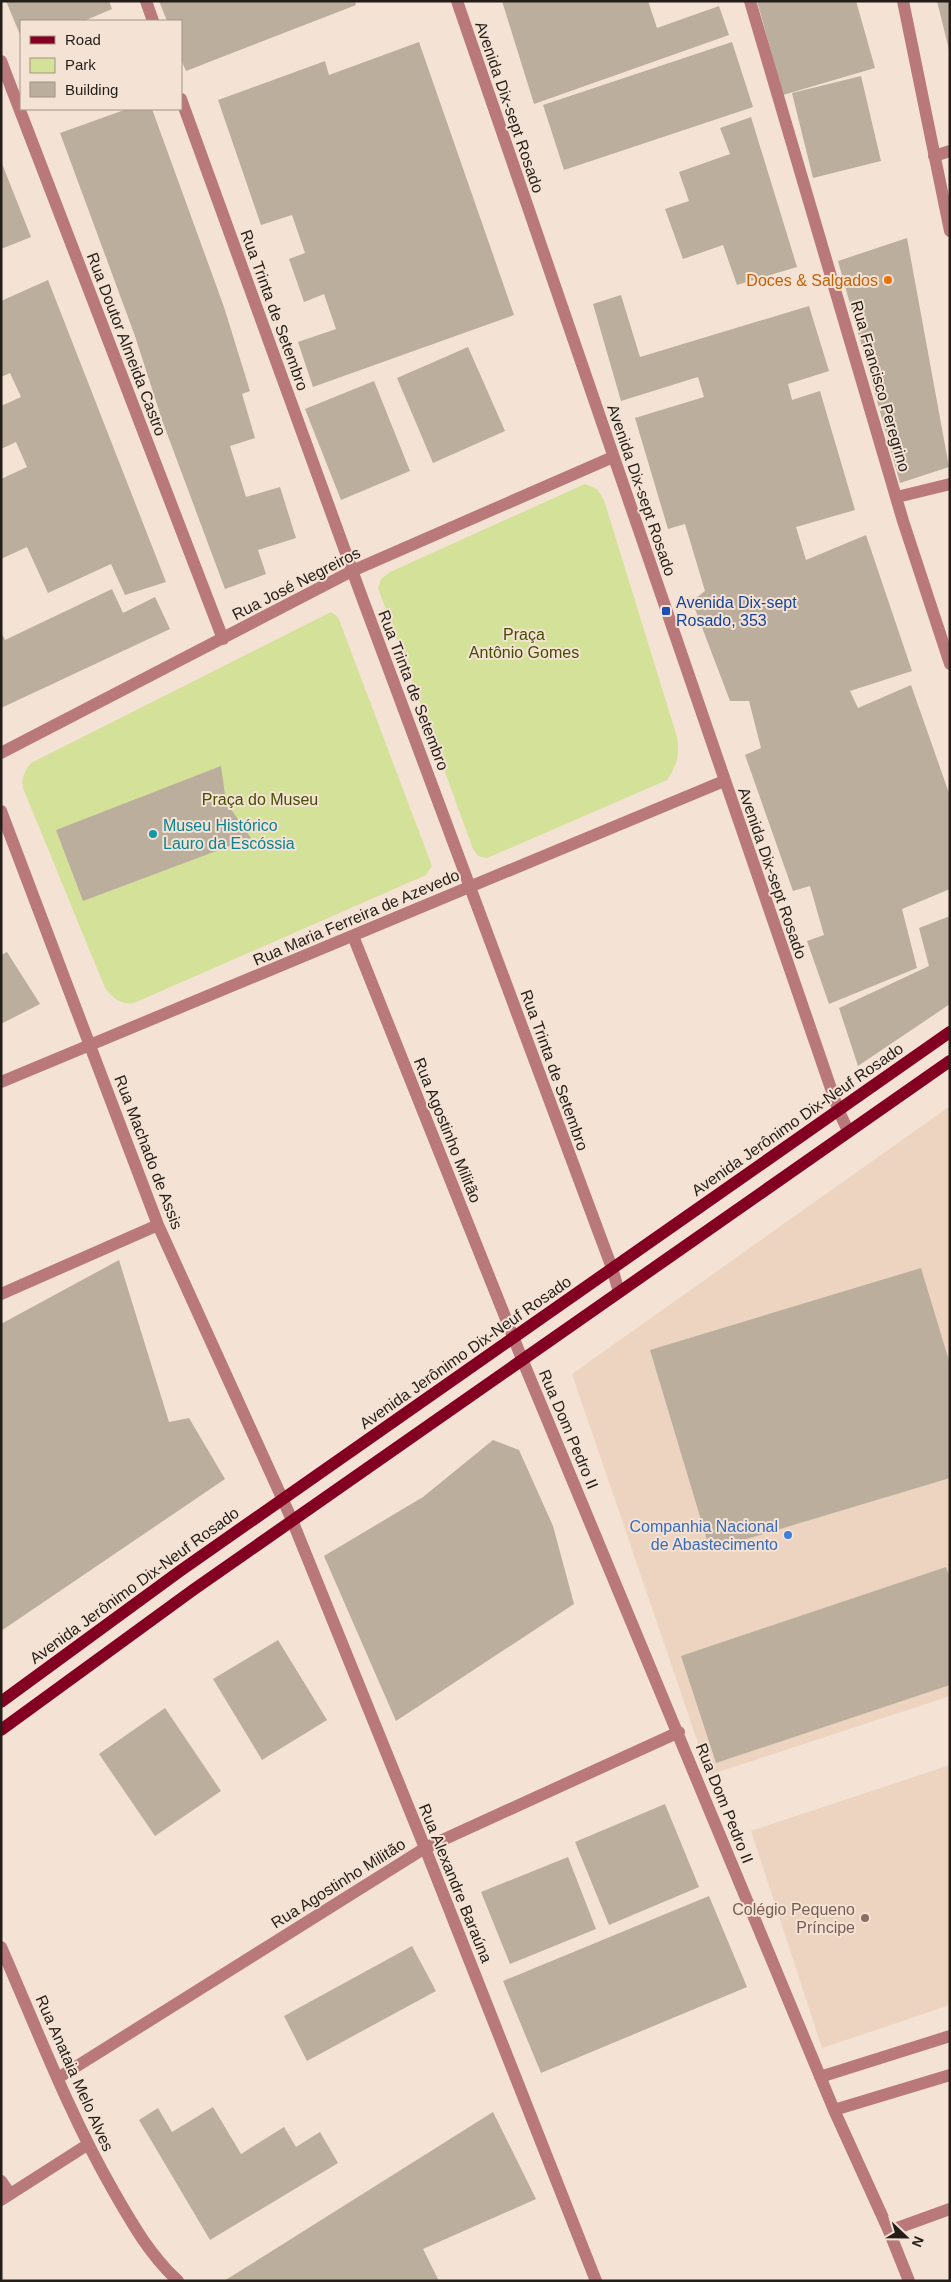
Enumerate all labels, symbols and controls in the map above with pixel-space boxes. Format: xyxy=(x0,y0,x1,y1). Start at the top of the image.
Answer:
street label: Avenida Dix-sept Rosado xyxy=(472,19,547,195)
legend xyxy=(20,20,182,110)
text: Road xyxy=(65,31,101,48)
text: Park xyxy=(65,56,96,73)
text: Building xyxy=(65,81,118,98)
street label: Rua Trinta de Setembro xyxy=(237,227,312,393)
street label: Rua Doutor Almeida Castro xyxy=(84,250,169,438)
place label: Doces & Salgados xyxy=(746,272,878,289)
marker: Doces & Salgados xyxy=(882,274,894,286)
street label: Rua Francisco Peregrino xyxy=(848,299,913,474)
street label: Avenida Dix-sept Rosado xyxy=(604,402,679,578)
street label: Rua José Negreiros xyxy=(229,544,363,623)
place label: Avenida Dix-sept Rosado, 353 xyxy=(676,594,797,629)
marker: Avenida Dix-sept Rosado, 353 xyxy=(660,605,672,617)
street label: Rua Trinta de Setembro xyxy=(375,608,452,773)
park label: Praça Antônio Gomes xyxy=(469,626,579,661)
street label: Avenida Dix-sept Rosado xyxy=(735,785,810,961)
park label: Praça do Museu xyxy=(202,791,318,808)
place label: Museu Histórico Lauro da Escóssia xyxy=(163,817,295,852)
marker: Museu Histórico Lauro da Escóssia xyxy=(147,828,159,840)
street label: Rua Maria Ferreira de Azevedo xyxy=(251,866,462,969)
street label: Rua Trinta de Setembro xyxy=(517,987,592,1153)
street label: Avenida Jerônimo Dix-Neuf Rosado xyxy=(688,1040,906,1199)
street label: Rua Agostinho Militão xyxy=(411,1055,484,1205)
street label: Rua Machado de Assis xyxy=(111,1073,186,1232)
street label: Avenida Jerônimo Dix-Neuf Rosado xyxy=(356,1273,574,1432)
street label: Rua Dom Pedro II xyxy=(536,1367,601,1491)
street label: Avenida Jerônimo Dix-Neuf Rosado xyxy=(27,1504,242,1667)
place label: Companhia Nacional de Abastecimento xyxy=(629,1518,778,1553)
marker: Companhia Nacional de Abastecimento xyxy=(782,1529,794,1541)
street label: Rua Dom Pedro II xyxy=(693,1741,756,1866)
street label: Rua Alexandre Baraúna xyxy=(416,1801,495,1965)
street label: Rua Agostinho Militão xyxy=(268,1835,408,1932)
place label: Colégio Pequeno Príncipe xyxy=(732,1901,855,1936)
marker: Colégio Pequeno Príncipe xyxy=(859,1912,871,1924)
street label: Rua Anataia Melo Alves xyxy=(32,1993,117,2154)
north arrow xyxy=(881,2212,931,2262)
text: N xyxy=(909,2234,927,2250)

